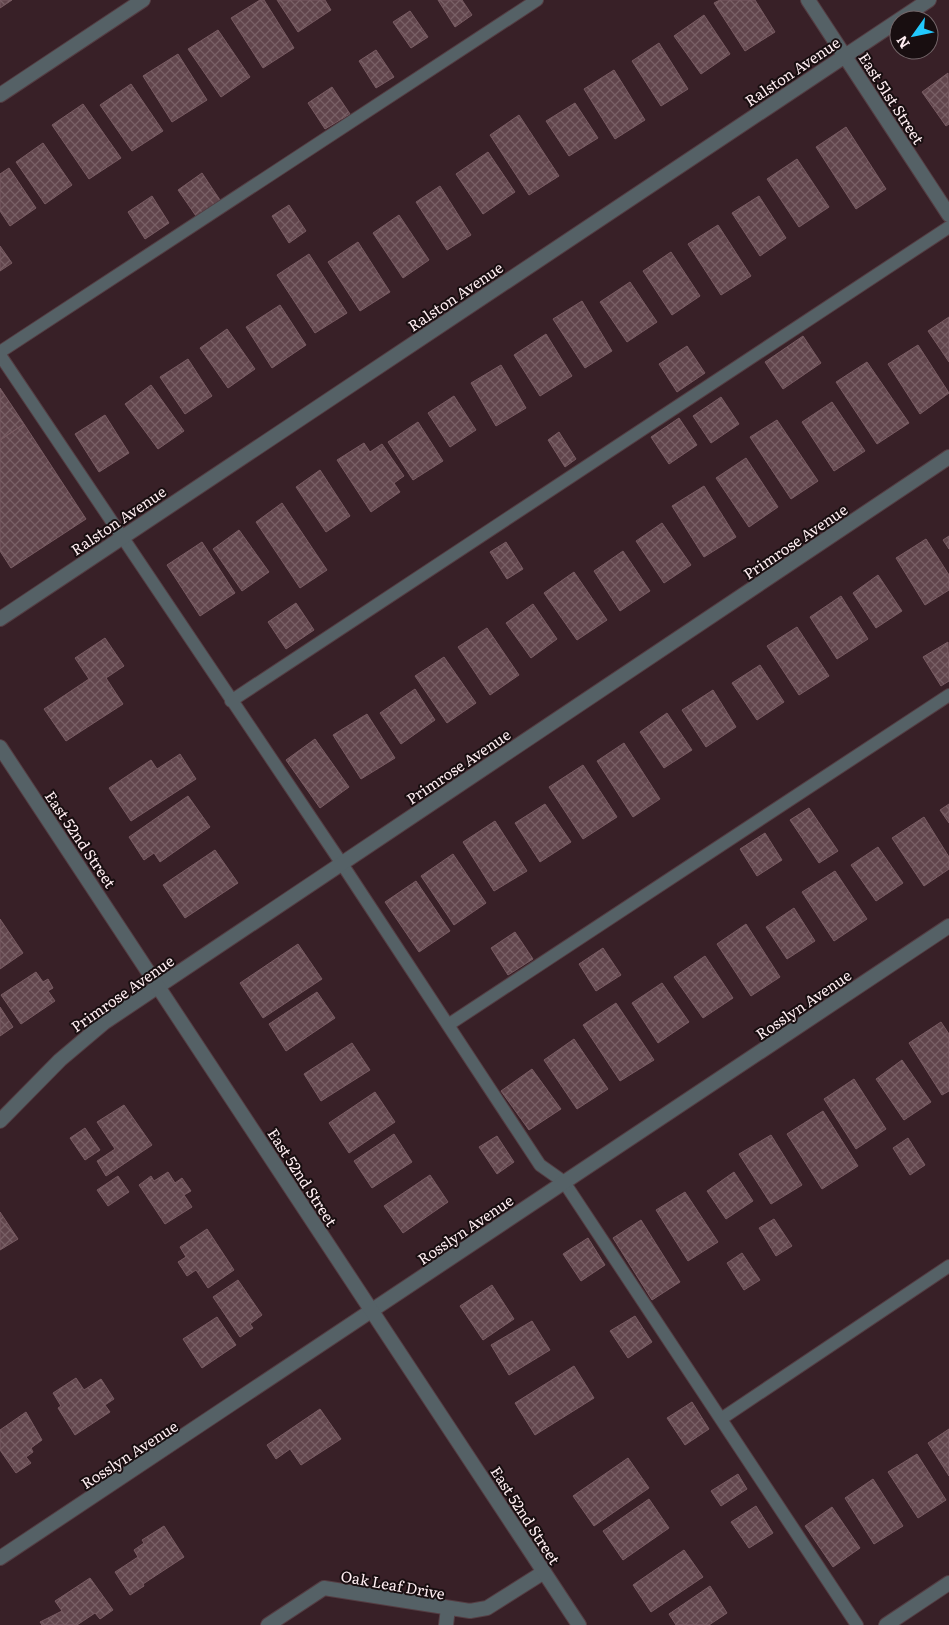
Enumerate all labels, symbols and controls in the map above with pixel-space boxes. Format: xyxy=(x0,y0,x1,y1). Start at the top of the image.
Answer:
north arrow xyxy=(889,10,939,60)
street label: Ralston Avenue xyxy=(740,30,844,111)
text: N xyxy=(891,32,914,53)
street label: East 51st Street xyxy=(854,47,930,149)
street label: Ralston Avenue xyxy=(403,255,507,336)
street label: Ralston Avenue xyxy=(66,479,170,560)
street label: Primrose Avenue xyxy=(738,497,852,584)
street label: Primrose Avenue xyxy=(401,722,515,809)
street label: East 52nd Street xyxy=(40,786,122,892)
street label: Primrose Avenue xyxy=(66,949,178,1037)
street label: Rosslyn Avenue xyxy=(750,963,856,1045)
street label: East 52nd Street xyxy=(263,1123,343,1231)
street label: Rosslyn Avenue xyxy=(412,1188,518,1270)
street label: Rosslyn Avenue xyxy=(76,1414,182,1494)
street label: East 52nd Street xyxy=(486,1461,566,1569)
street label: Oak Leaf Drive xyxy=(339,1564,447,1605)

